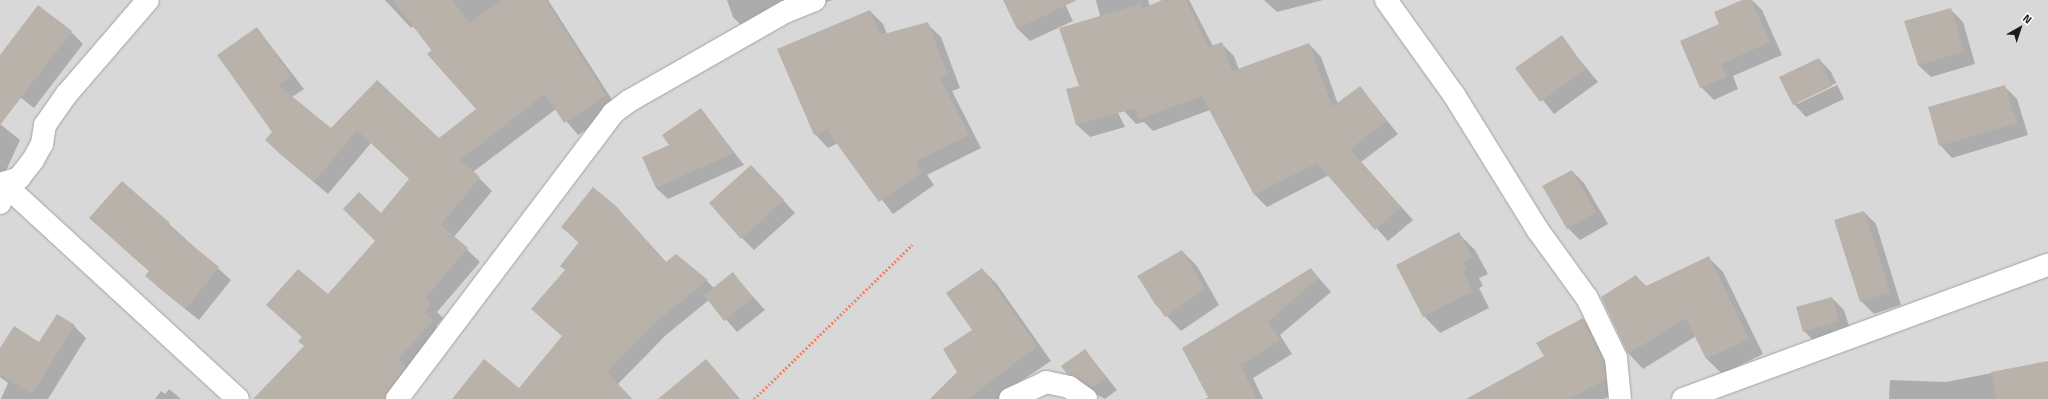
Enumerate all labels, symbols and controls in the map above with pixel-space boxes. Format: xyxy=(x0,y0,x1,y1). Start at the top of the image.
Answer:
north arrow xyxy=(2000,8,2040,48)
text: N xyxy=(2020,10,2036,27)

